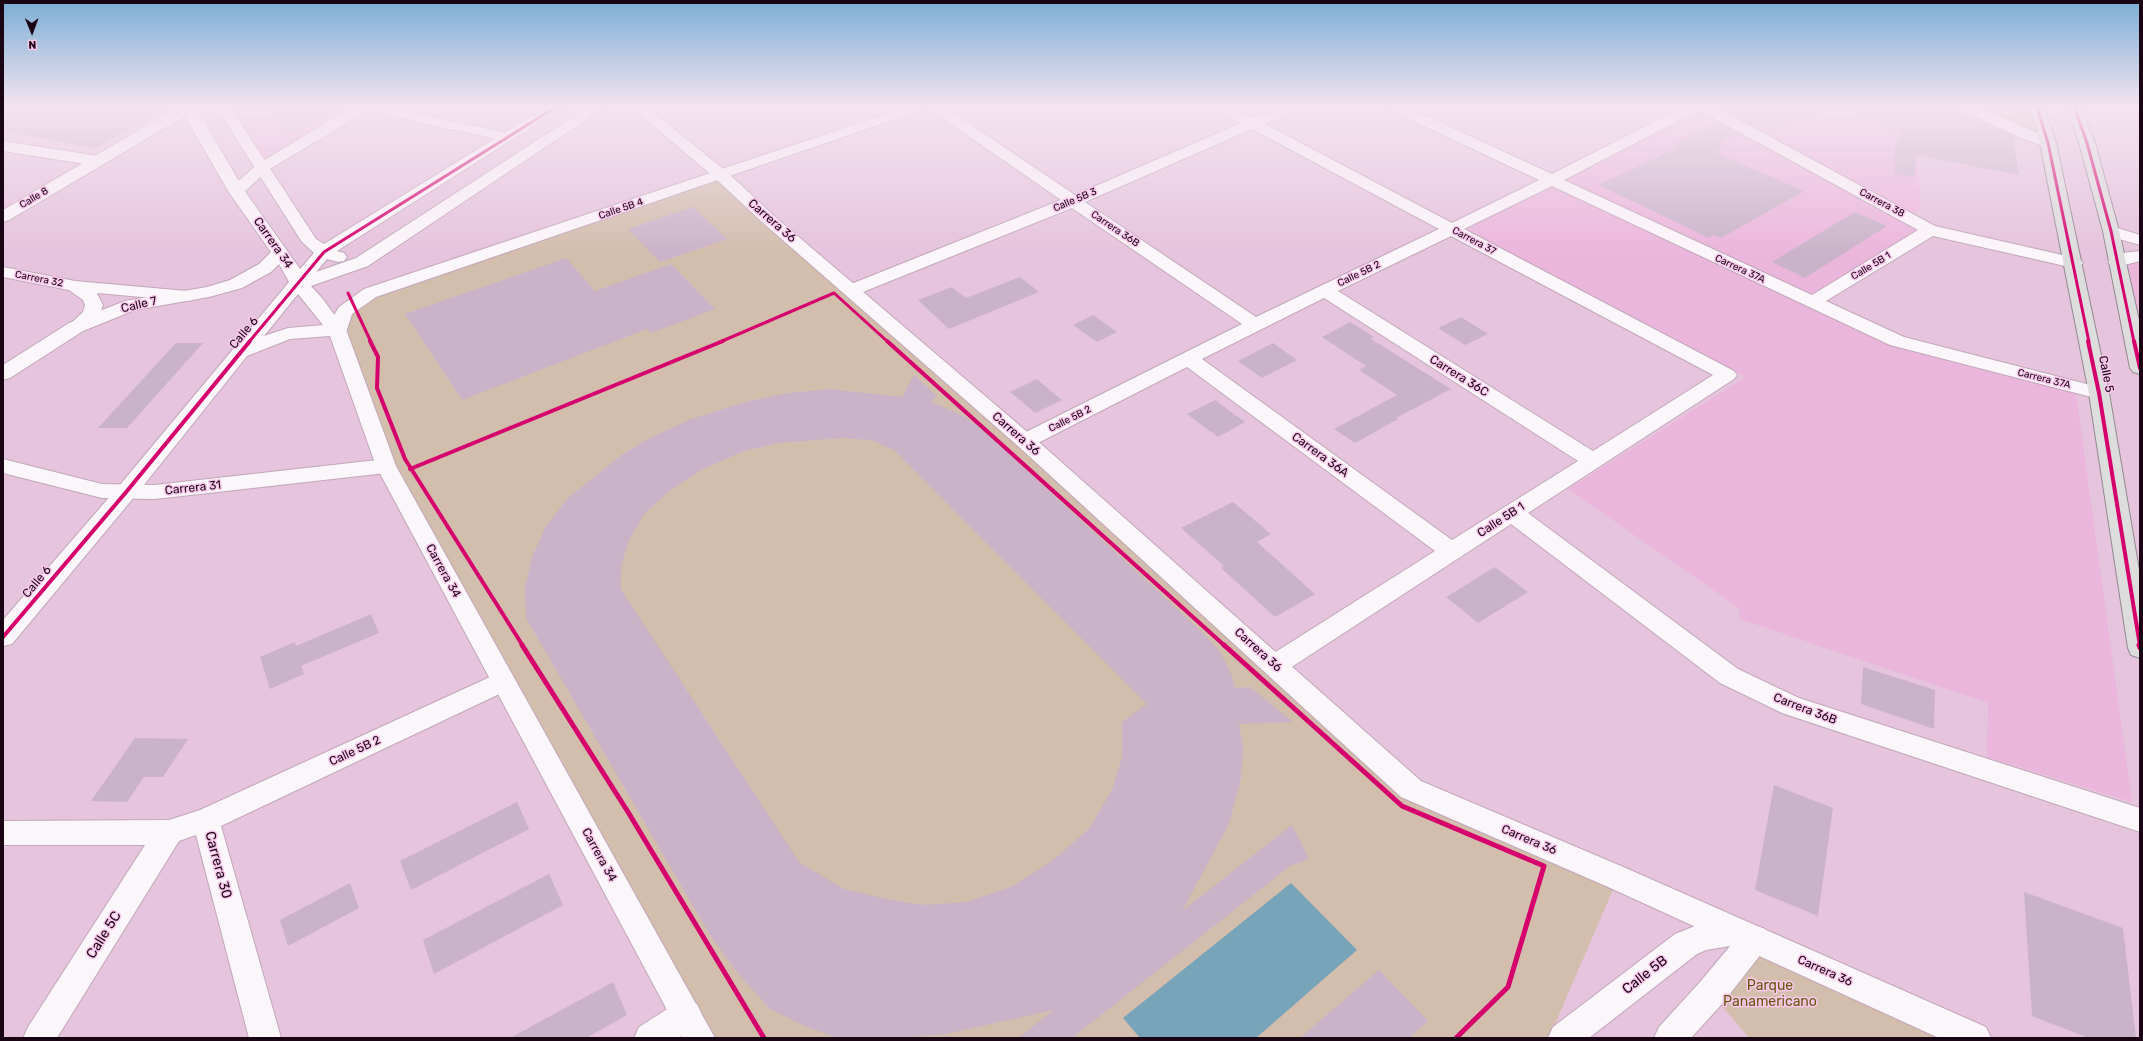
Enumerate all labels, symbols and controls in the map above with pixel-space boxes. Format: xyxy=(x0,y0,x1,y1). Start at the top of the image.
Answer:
north arrow xyxy=(12,12,52,52)
text: N xyxy=(28,38,36,51)
street label: Calle 8 xyxy=(17,185,51,211)
street label: Calle 5B 3 xyxy=(1051,185,1099,215)
street label: Carrera 38 xyxy=(1857,186,1907,220)
street label: Calle 5B 4 xyxy=(597,196,645,222)
street label: Carrera 36 xyxy=(745,196,799,246)
street label: Carrera 36B xyxy=(1089,208,1141,250)
street label: Carrera 34 xyxy=(250,215,296,271)
street label: Carrera 37 xyxy=(1450,224,1498,258)
street label: Calle 5B 1 xyxy=(1849,249,1893,283)
street label: Carrera 37A xyxy=(1713,252,1767,286)
street label: Calle 5B 2 xyxy=(1336,259,1382,289)
street label: Carrera 32 xyxy=(14,268,64,290)
street label: Calle 7 xyxy=(120,294,158,316)
street label: Calle 6 xyxy=(226,314,262,352)
street label: Carrera 36C xyxy=(1427,352,1491,400)
street label: Calle 5 xyxy=(2095,354,2117,394)
street label: Carrera 37A xyxy=(2016,367,2072,391)
street label: Calle 5B 2 xyxy=(1047,403,1093,435)
street label: Carrera 36 xyxy=(989,409,1043,459)
street label: Carrera 36A xyxy=(1289,430,1351,480)
street label: Carrera 31 xyxy=(164,478,222,498)
street label: Calle 5B 1 xyxy=(1475,499,1527,541)
street label: Carrera 34 xyxy=(422,542,464,600)
street label: Calle 6 xyxy=(19,563,55,601)
street label: Carrera 36 xyxy=(1231,625,1285,675)
street label: Carrera 36B xyxy=(1771,690,1839,728)
street label: Calle 5B 2 xyxy=(327,733,383,769)
street label: Carrera 36 xyxy=(1499,822,1559,858)
street label: Carrera 34 xyxy=(578,826,620,884)
street label: Carrera 30 xyxy=(201,829,235,901)
street label: Calle 5C xyxy=(83,908,125,962)
street label: Calle 5B xyxy=(1619,952,1671,998)
street label: Carrera 36 xyxy=(1795,952,1855,990)
park label: Parque Panamericano xyxy=(1723,978,1817,1010)

